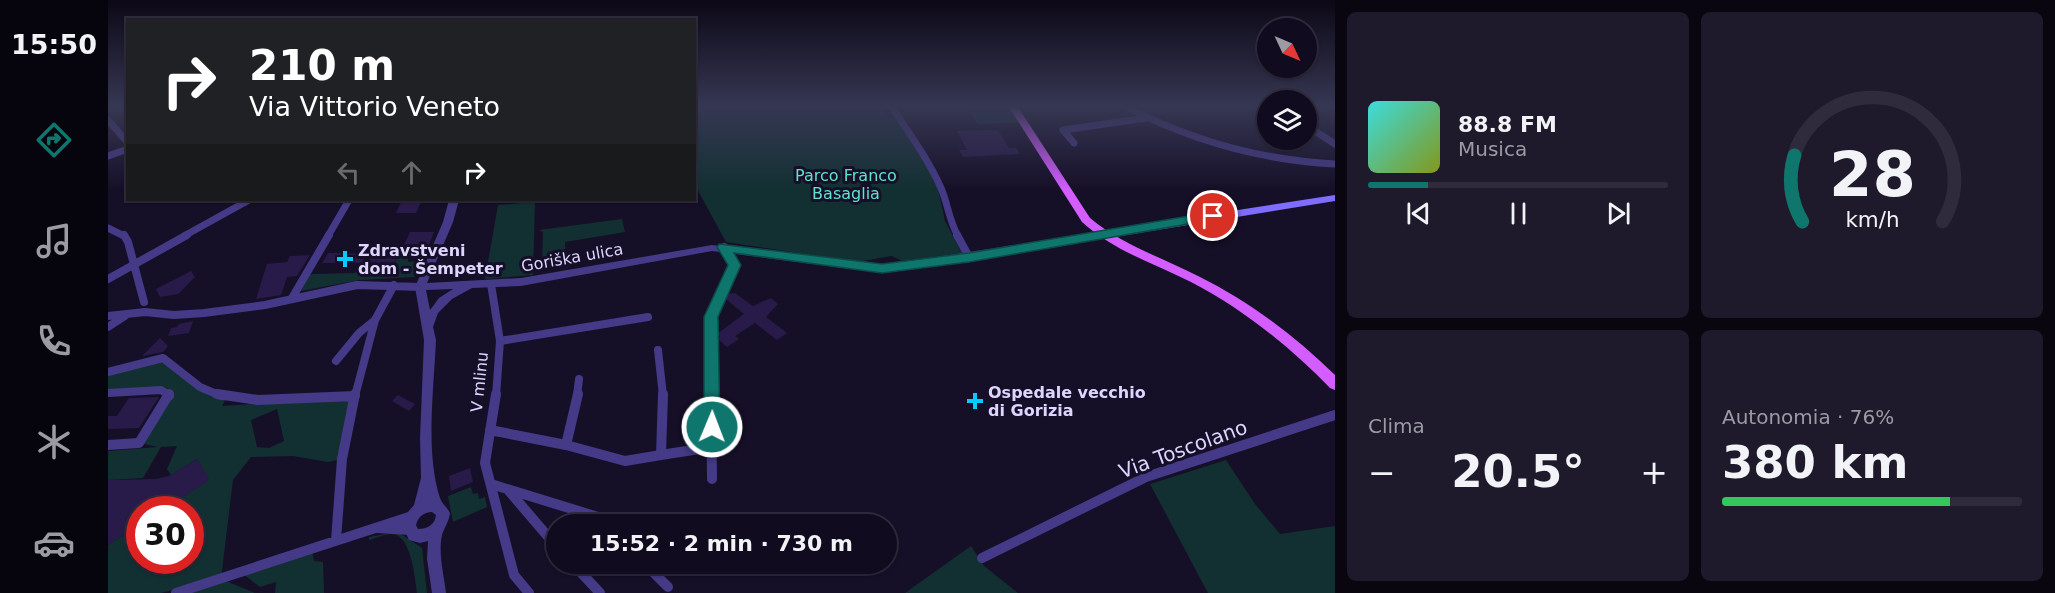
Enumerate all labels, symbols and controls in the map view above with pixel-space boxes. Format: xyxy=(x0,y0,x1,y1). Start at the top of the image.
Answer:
north arrow xyxy=(1257,18,1317,78)
map controls xyxy=(1257,18,1317,150)
text: 15:50 xyxy=(11,29,97,60)
text: 210 m xyxy=(249,41,395,90)
icon: right xyxy=(150,42,228,120)
button: layers xyxy=(1257,90,1317,150)
text: Via Vittorio Veneto xyxy=(249,91,500,122)
text: 88.8 FM xyxy=(1458,112,1557,137)
icon: directions xyxy=(33,119,75,161)
text: Musica xyxy=(1458,137,1527,161)
text: 28 xyxy=(1829,138,1915,211)
icon: left xyxy=(332,156,365,189)
icon: ahead xyxy=(395,156,428,189)
icon: right xyxy=(458,156,491,189)
park label: Parco Franco Basaglia xyxy=(795,166,897,203)
pin xyxy=(1187,190,1238,241)
icon: previous xyxy=(1402,197,1435,230)
icon: pause xyxy=(1502,197,1535,230)
icon: next xyxy=(1602,197,1635,230)
icon: arrive xyxy=(1196,199,1229,232)
text: km/h xyxy=(1845,208,1899,233)
icon: music xyxy=(33,220,75,262)
street label: Goriška ulica xyxy=(520,239,624,276)
place label: Zdravstveni dom - Šempeter xyxy=(358,241,503,278)
marker: Zdravstveni dom - Šempeter xyxy=(336,250,354,268)
icon: phone xyxy=(33,320,75,362)
street label: V mlinu xyxy=(467,351,492,413)
place label: Ospedale vecchio di Gorizia xyxy=(988,383,1146,420)
marker: Ospedale vecchio di Gorizia xyxy=(966,392,984,410)
position arrow xyxy=(680,395,744,459)
text: Autonomia · 76% xyxy=(1722,405,1894,429)
text: Clima xyxy=(1368,414,1425,438)
street label: Via Toscolano xyxy=(1116,415,1250,483)
icon: climate xyxy=(33,421,75,463)
text: 380 km xyxy=(1722,436,1908,489)
text: 20.5° xyxy=(1451,445,1585,498)
text: − xyxy=(1368,453,1396,492)
text: + xyxy=(1640,453,1668,492)
speed limit sign: 30 xyxy=(126,496,204,574)
icon: car xyxy=(33,522,75,564)
text: 15:52 · 2 min · 730 m xyxy=(590,531,853,556)

